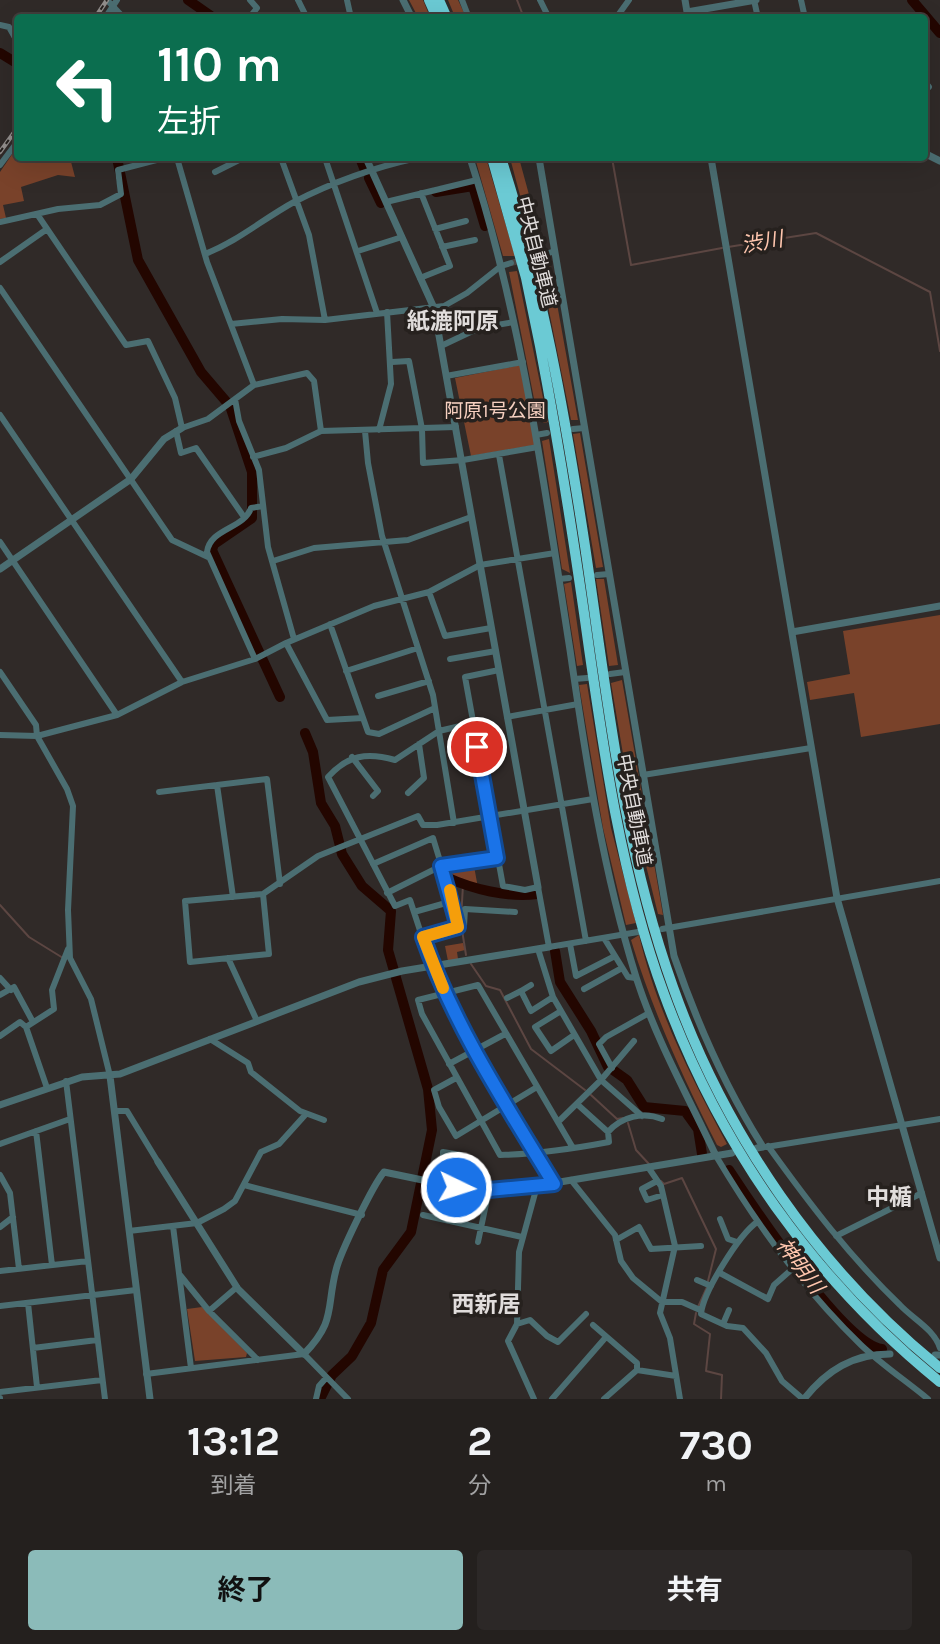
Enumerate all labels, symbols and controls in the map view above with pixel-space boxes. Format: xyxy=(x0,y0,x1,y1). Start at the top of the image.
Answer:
text: 110 m xyxy=(157,36,282,93)
icon: left xyxy=(42,42,133,133)
text: 左折 xyxy=(157,103,221,140)
street label: 中央自動車道 xyxy=(512,194,560,310)
water label: 渋川 xyxy=(739,226,787,257)
district label: 紙漉阿原 xyxy=(407,308,499,335)
park label: 阿原1号公園 xyxy=(444,400,546,422)
pin xyxy=(447,717,507,777)
icon: arrive xyxy=(458,728,496,766)
street label: 中央自動車道 xyxy=(612,752,656,868)
position arrow xyxy=(419,1150,493,1224)
district label: 中楯 xyxy=(866,1184,912,1211)
water label: 神明川 xyxy=(771,1234,830,1300)
district label: 西新居 xyxy=(452,1291,521,1318)
text: 13:12 xyxy=(187,1416,280,1466)
text: 2 xyxy=(467,1416,492,1466)
text: 730 xyxy=(679,1420,753,1470)
text: m xyxy=(705,1470,727,1497)
text: 到着 xyxy=(210,1472,256,1499)
text: 分 xyxy=(468,1472,491,1499)
button: 終了 xyxy=(28,1550,463,1630)
button: 共有 xyxy=(477,1550,912,1630)

